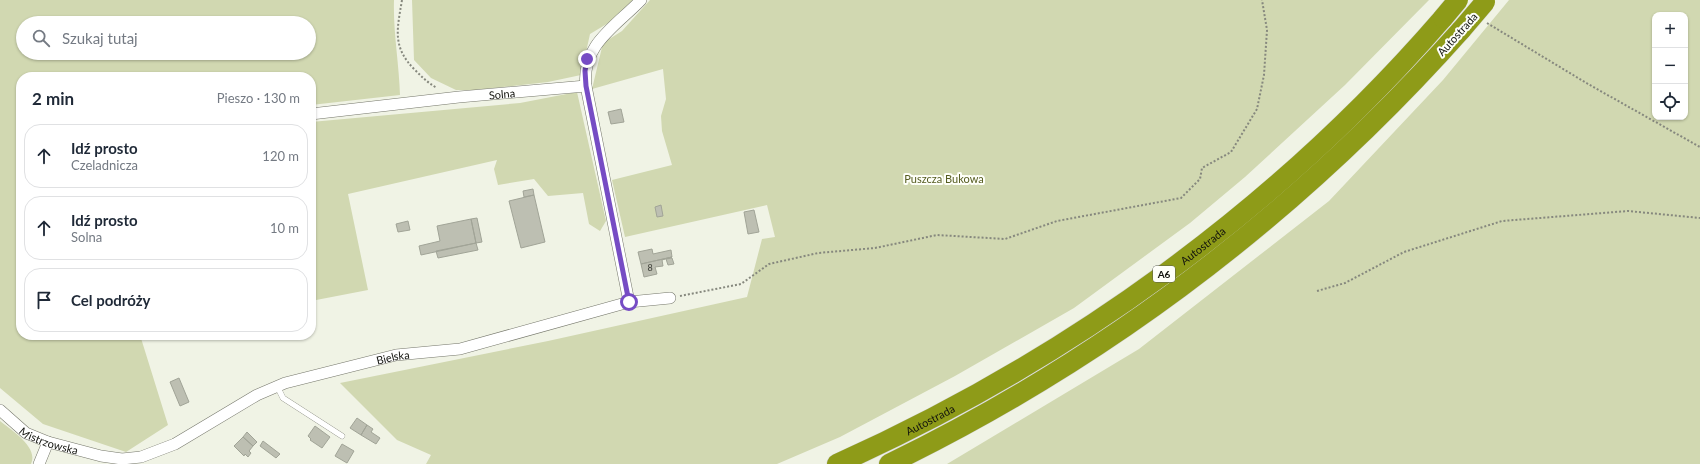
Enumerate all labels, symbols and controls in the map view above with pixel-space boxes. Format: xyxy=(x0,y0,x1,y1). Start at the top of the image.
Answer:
street label: Autostrada xyxy=(1434,10,1480,58)
map controls xyxy=(1652,12,1688,120)
button: + xyxy=(1652,12,1688,48)
search box xyxy=(16,16,316,60)
icon: search xyxy=(30,27,52,49)
text: Szukaj tutaj xyxy=(62,29,138,47)
button: − xyxy=(1652,48,1688,84)
route end xyxy=(578,50,596,68)
button: locate xyxy=(1652,84,1688,120)
street label: Solna xyxy=(488,86,516,101)
text: 2 min xyxy=(32,88,74,109)
text: Pieszo · 130 m xyxy=(217,90,300,106)
text: Idź prosto xyxy=(71,139,138,157)
icon: ahead xyxy=(33,145,55,167)
text: 120 m xyxy=(262,148,299,164)
text: Czeladnicza xyxy=(71,157,138,173)
park label: Puszcza Bukowa xyxy=(904,172,984,185)
text: Idź prosto xyxy=(71,211,138,229)
icon: ahead xyxy=(33,217,55,239)
text: 10 m xyxy=(270,220,299,236)
street label: Autostrada xyxy=(1177,224,1228,267)
text: Solna xyxy=(71,229,102,245)
house number: 8 xyxy=(647,262,653,273)
road number: A6 xyxy=(1153,266,1175,282)
icon: arrive xyxy=(33,289,55,311)
text: Cel podróży xyxy=(71,291,150,309)
route start xyxy=(620,293,638,311)
street label: Bielska xyxy=(375,347,410,366)
street label: Autostrada xyxy=(903,401,956,437)
street label: Mistrzowska xyxy=(17,424,80,456)

